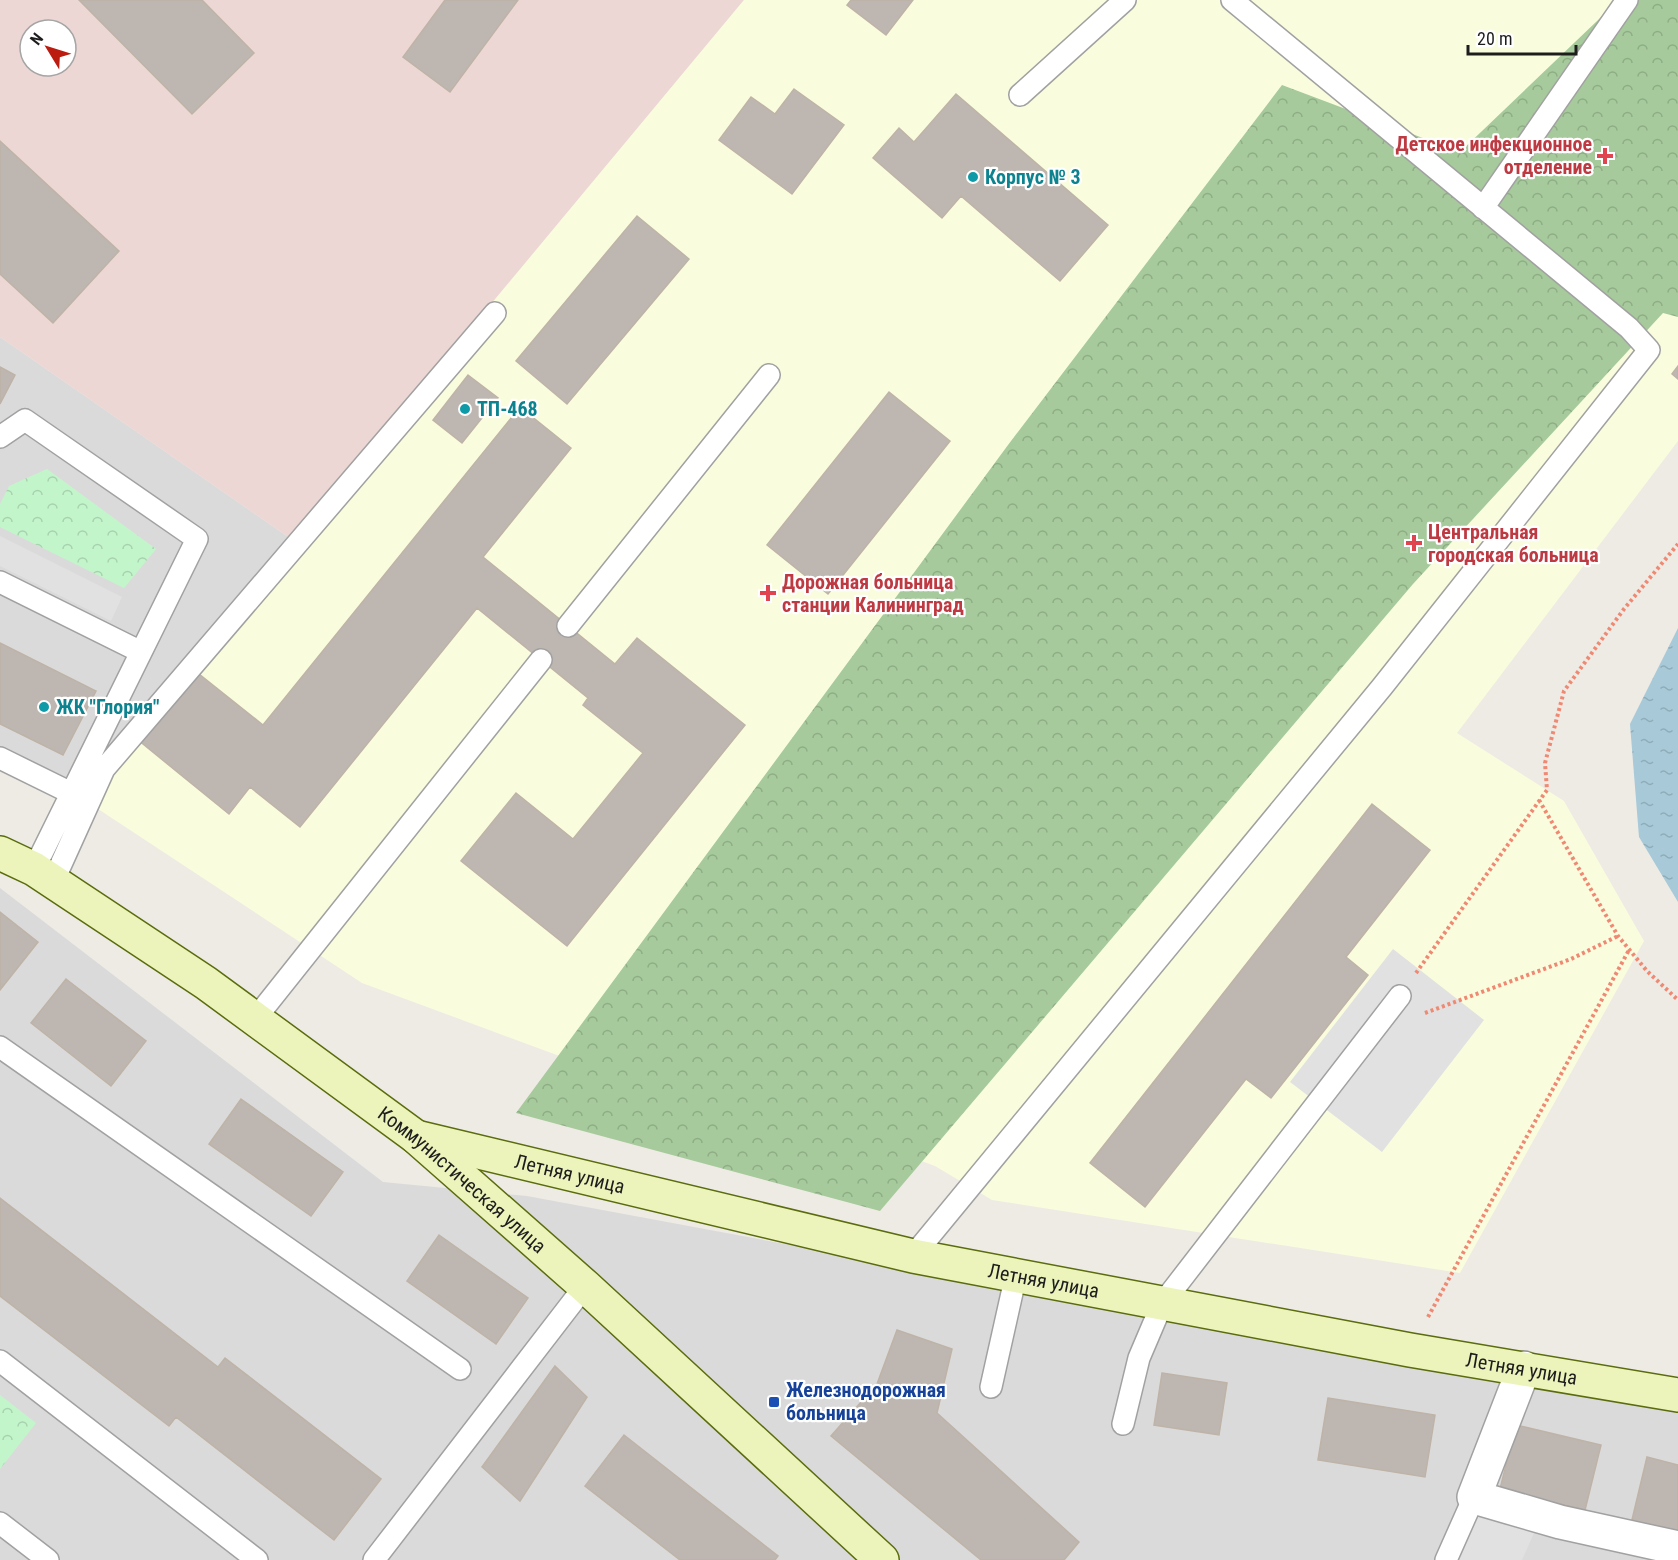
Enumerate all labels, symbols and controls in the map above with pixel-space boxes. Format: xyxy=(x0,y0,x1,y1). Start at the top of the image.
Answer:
north arrow xyxy=(18,18,78,78)
scale bar xyxy=(1468,18,1576,56)
text: 20 m xyxy=(1477,28,1512,49)
text: N xyxy=(26,29,47,49)
place label: Детское инфекционное отделение xyxy=(1396,132,1592,179)
marker: Детское инфекционное отделение xyxy=(1596,147,1614,165)
place label: Корпус № 3 xyxy=(985,165,1081,189)
marker: Корпус № 3 xyxy=(966,170,980,184)
place label: ТП-468 xyxy=(477,397,538,421)
marker: ТП-468 xyxy=(458,402,472,416)
place label: Центральная городская больница xyxy=(1428,520,1599,567)
marker: Центральная городская больница xyxy=(1405,534,1423,552)
place label: Дорожная больница станции Калининград xyxy=(782,570,964,617)
marker: Дорожная больница станции Калининград xyxy=(759,584,777,602)
place label: ЖК "Глория" xyxy=(56,695,160,719)
marker: ЖК "Глория" xyxy=(37,700,51,714)
street label: Коммунистическая улица xyxy=(373,1101,551,1258)
street label: Летняя улица xyxy=(512,1149,627,1199)
street label: Летняя улица xyxy=(986,1258,1101,1303)
street label: Летняя улица xyxy=(1464,1348,1579,1390)
place label: Железнодорожная больница xyxy=(786,1378,946,1425)
marker: Железнодорожная больница xyxy=(767,1395,781,1409)

